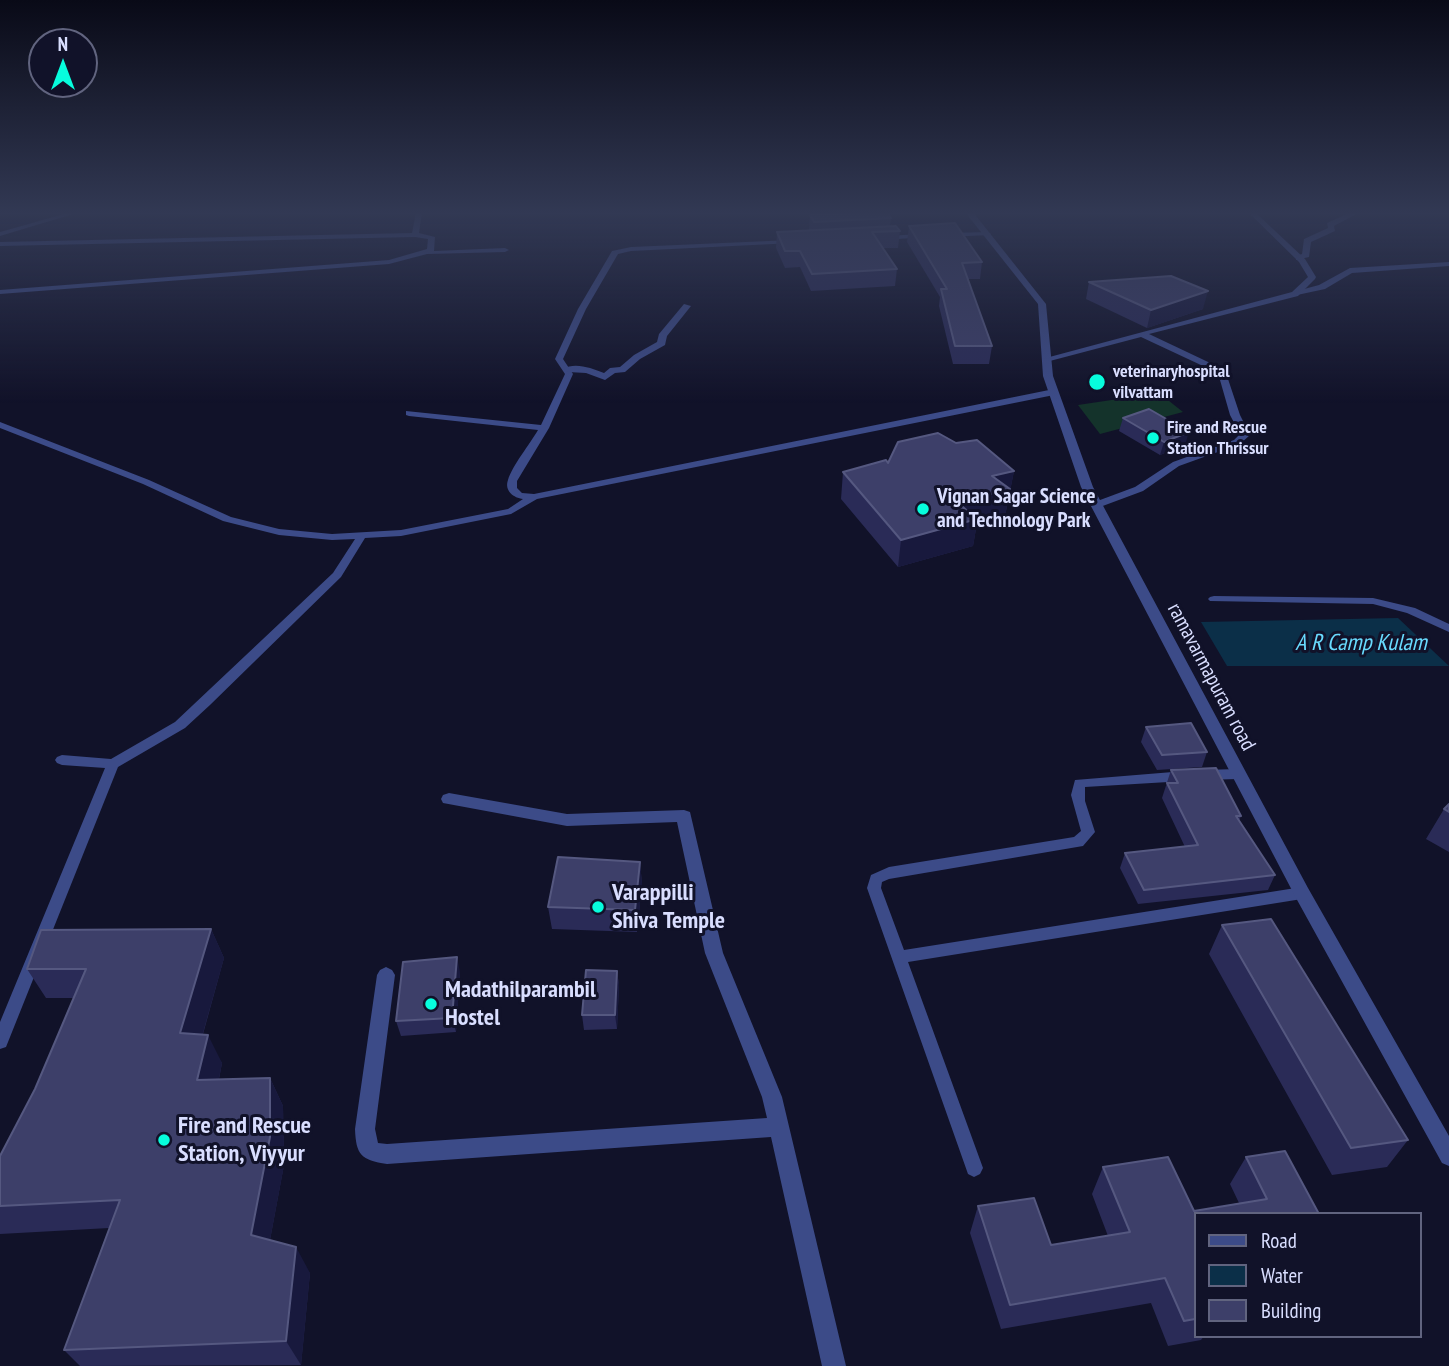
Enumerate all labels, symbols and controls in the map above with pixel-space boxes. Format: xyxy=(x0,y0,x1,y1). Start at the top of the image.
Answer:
north arrow xyxy=(28,28,98,98)
text: N xyxy=(58,32,68,56)
place label: veterinaryhospital vilvattam xyxy=(1113,361,1230,404)
marker: veterinaryhospital vilvattam xyxy=(1087,372,1107,392)
place label: Fire and Rescue Station Thrissur xyxy=(1167,417,1268,460)
marker: Fire and Rescue Station Thrissur xyxy=(1145,430,1161,446)
place label: Vignan Sagar Science and Technology Park xyxy=(937,484,1096,534)
marker: Vignan Sagar Science and Technology Park xyxy=(915,501,931,517)
street label: ramavarmapuram road xyxy=(1162,599,1260,755)
water label: A R Camp Kulam xyxy=(1295,629,1427,657)
place label: Varappilli Shiva Temple xyxy=(612,879,725,935)
marker: Varappilli Shiva Temple xyxy=(590,899,606,915)
place label: Madathilparambil Hostel xyxy=(445,976,596,1032)
marker: Madathilparambil Hostel xyxy=(423,996,439,1012)
place label: Fire and Rescue Station, Viyyur xyxy=(178,1112,311,1168)
marker: Fire and Rescue Station, Viyyur xyxy=(156,1132,172,1148)
legend xyxy=(1194,1212,1421,1338)
text: Road xyxy=(1261,1227,1297,1254)
text: Water xyxy=(1261,1262,1303,1289)
text: Building xyxy=(1261,1297,1321,1324)

